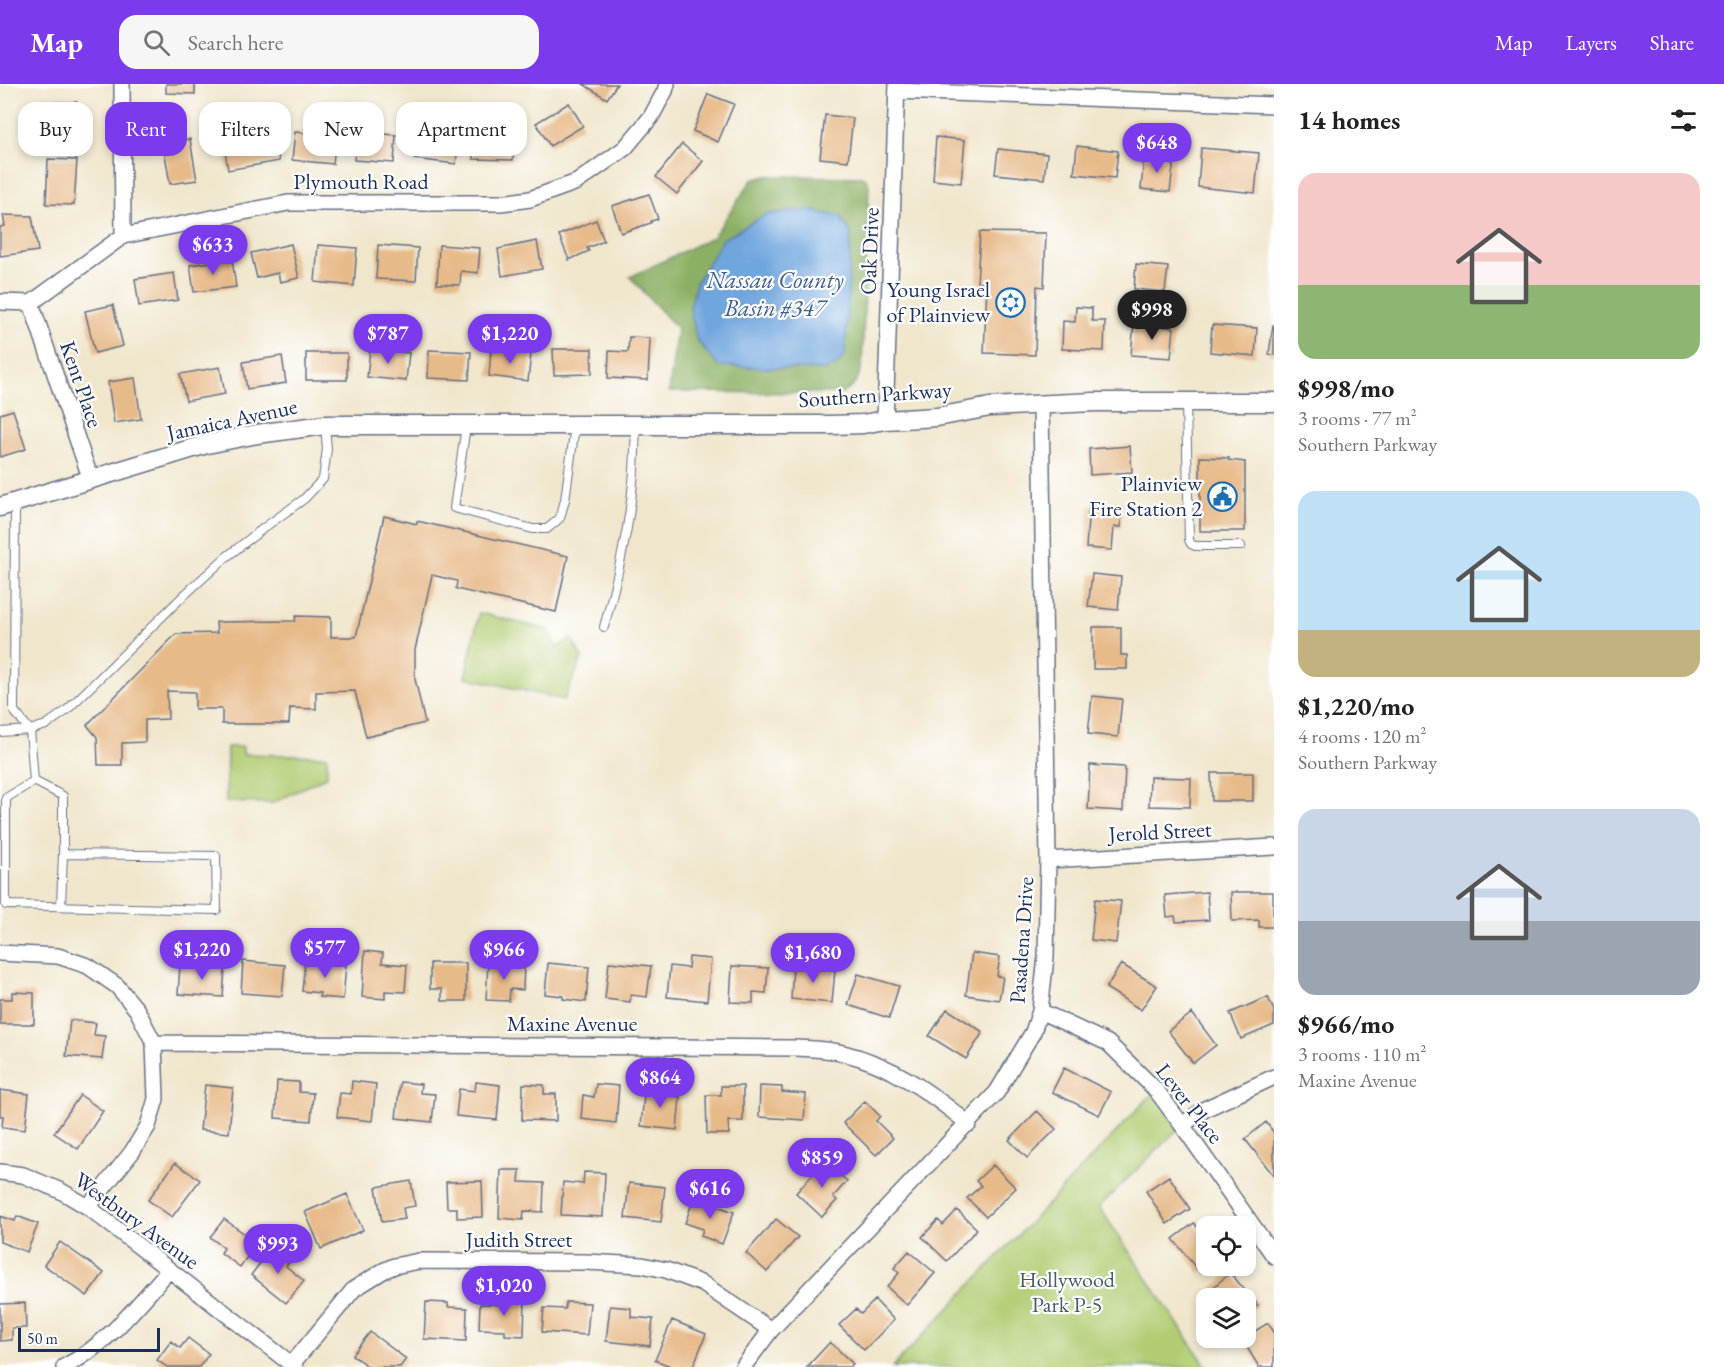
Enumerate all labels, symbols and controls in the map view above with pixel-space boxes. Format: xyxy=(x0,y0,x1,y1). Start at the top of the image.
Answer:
search box xyxy=(119,15,539,69)
text: Map xyxy=(30,24,83,60)
icon: search xyxy=(140,26,173,59)
text: Search here xyxy=(188,28,283,57)
text: Map xyxy=(1495,29,1533,56)
text: Layers xyxy=(1566,29,1617,56)
text: Share xyxy=(1650,29,1694,56)
chip: Buy xyxy=(18,102,93,156)
chip: Rent xyxy=(105,102,187,156)
chip: Filters xyxy=(199,102,291,156)
chip: New xyxy=(303,102,384,156)
chip: Apartment xyxy=(396,102,527,156)
text: 14 homes xyxy=(1298,103,1400,137)
icon: filters xyxy=(1667,104,1700,137)
pin: $648 xyxy=(1121,123,1193,174)
text: $648 xyxy=(1137,129,1177,155)
street label: Plymouth Road xyxy=(293,167,430,196)
street label: Oak Drive xyxy=(853,206,886,295)
icon: home xyxy=(1445,212,1553,320)
pin: $633 xyxy=(177,225,249,276)
text: $633 xyxy=(193,231,233,257)
water label: Nassau County Basin #347 xyxy=(705,264,844,323)
place label: Young Israel of Plainview xyxy=(886,275,991,329)
synagogue icon: Young Israel of Plainview xyxy=(995,286,1027,318)
pin: $998 xyxy=(1116,290,1188,341)
text: $998 xyxy=(1132,296,1172,322)
pin: $787 xyxy=(352,314,424,365)
pin: $1,220 xyxy=(461,314,559,365)
text: $787 xyxy=(368,320,408,346)
text: $1,220 xyxy=(482,320,538,346)
street label: Kent Place xyxy=(53,337,110,432)
text: $998/mo xyxy=(1298,371,1394,405)
street label: Southern Parkway xyxy=(798,375,953,414)
street label: Jamaica Avenue xyxy=(162,391,300,448)
text: 3 rooms · 77 m² xyxy=(1298,405,1417,431)
text: Southern Parkway xyxy=(1298,431,1437,457)
place label: Plainview Fire Station 2 xyxy=(1089,469,1203,523)
public building icon: Plainview Fire Station 2 xyxy=(1207,480,1239,512)
icon: home xyxy=(1445,530,1553,638)
text: $1,220/mo xyxy=(1298,689,1414,723)
text: 4 rooms · 120 m² xyxy=(1298,723,1426,749)
text: Southern Parkway xyxy=(1298,749,1437,775)
street label: Jerold Street xyxy=(1106,814,1212,849)
icon: home xyxy=(1445,848,1553,956)
street label: Pasadena Drive xyxy=(1003,875,1040,1005)
pin: $577 xyxy=(289,928,361,979)
pin: $1,220 xyxy=(153,930,251,981)
pin: $966 xyxy=(468,930,540,981)
pin: $1,680 xyxy=(764,933,862,984)
text: $577 xyxy=(305,934,345,960)
text: $1,220 xyxy=(174,936,230,962)
text: $966 xyxy=(484,936,524,962)
text: $1,680 xyxy=(785,939,841,965)
text: $966/mo xyxy=(1298,1007,1394,1041)
street label: Maxine Avenue xyxy=(507,1009,638,1038)
text: 3 rooms · 110 m² xyxy=(1298,1041,1426,1067)
street label: Lever Place xyxy=(1149,1057,1230,1150)
pin: $864 xyxy=(624,1058,696,1109)
text: $864 xyxy=(640,1064,680,1090)
text: Maxine Avenue xyxy=(1298,1067,1417,1093)
pin: $859 xyxy=(786,1138,858,1189)
text: $859 xyxy=(802,1144,842,1170)
street label: Westbury Avenue xyxy=(68,1165,205,1276)
pin: $616 xyxy=(674,1169,746,1220)
text: $616 xyxy=(690,1175,730,1201)
map controls xyxy=(1196,1216,1256,1348)
button: locate xyxy=(1196,1216,1256,1276)
pin: $993 xyxy=(242,1224,314,1275)
street label: Judith Street xyxy=(464,1225,572,1254)
text: $993 xyxy=(258,1230,298,1256)
park label: Hollywood Park P-5 xyxy=(1019,1265,1116,1319)
pin: $1,020 xyxy=(455,1266,553,1317)
text: $1,020 xyxy=(476,1272,532,1298)
button: layers xyxy=(1196,1288,1256,1348)
scale bar xyxy=(18,1325,160,1352)
text: 50 m xyxy=(27,1328,58,1349)

